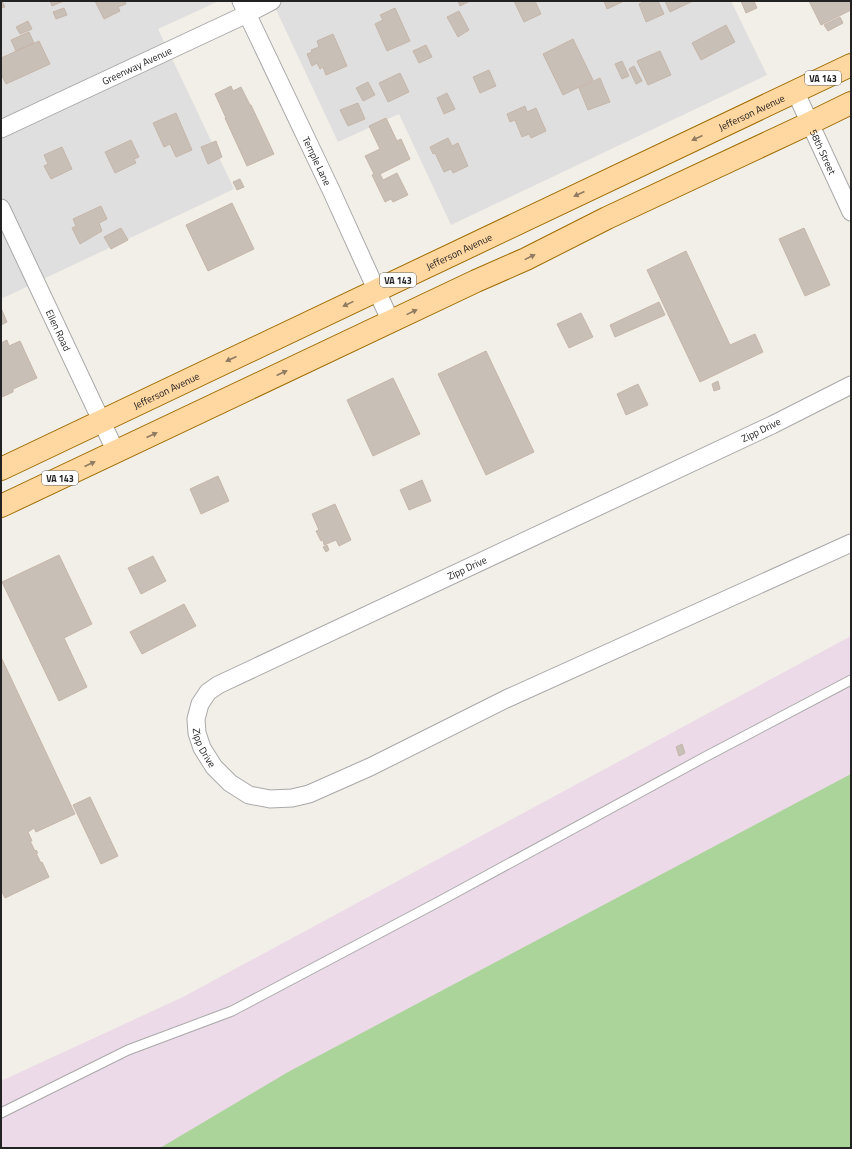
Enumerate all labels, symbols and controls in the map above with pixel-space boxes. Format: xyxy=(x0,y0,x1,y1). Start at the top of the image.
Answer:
street label: Greenway Avenue xyxy=(99,43,174,88)
road number: VA 143 xyxy=(805,71,841,85)
street label: Jefferson Avenue xyxy=(716,90,787,134)
street label: 58th Street xyxy=(806,127,840,177)
street label: Temple Lane xyxy=(299,134,335,188)
one-way arrow xyxy=(691,135,702,141)
one-way arrow xyxy=(574,191,585,197)
street label: Jefferson Avenue xyxy=(423,229,495,274)
one-way arrow xyxy=(524,254,536,260)
road number: VA 143 xyxy=(380,273,416,287)
one-way arrow xyxy=(342,301,354,307)
street label: Ellen Road xyxy=(42,307,75,353)
one-way arrow xyxy=(406,309,418,315)
one-way arrow xyxy=(224,357,236,363)
street label: Jefferson Avenue xyxy=(131,368,202,413)
one-way arrow xyxy=(276,370,288,376)
street label: Zipp Drive xyxy=(739,414,783,446)
one-way arrow xyxy=(146,432,157,438)
one-way arrow xyxy=(84,461,96,467)
road number: VA 143 xyxy=(42,471,78,485)
street label: Zipp Drive xyxy=(445,552,489,584)
street label: Zipp Drive xyxy=(189,728,220,770)

